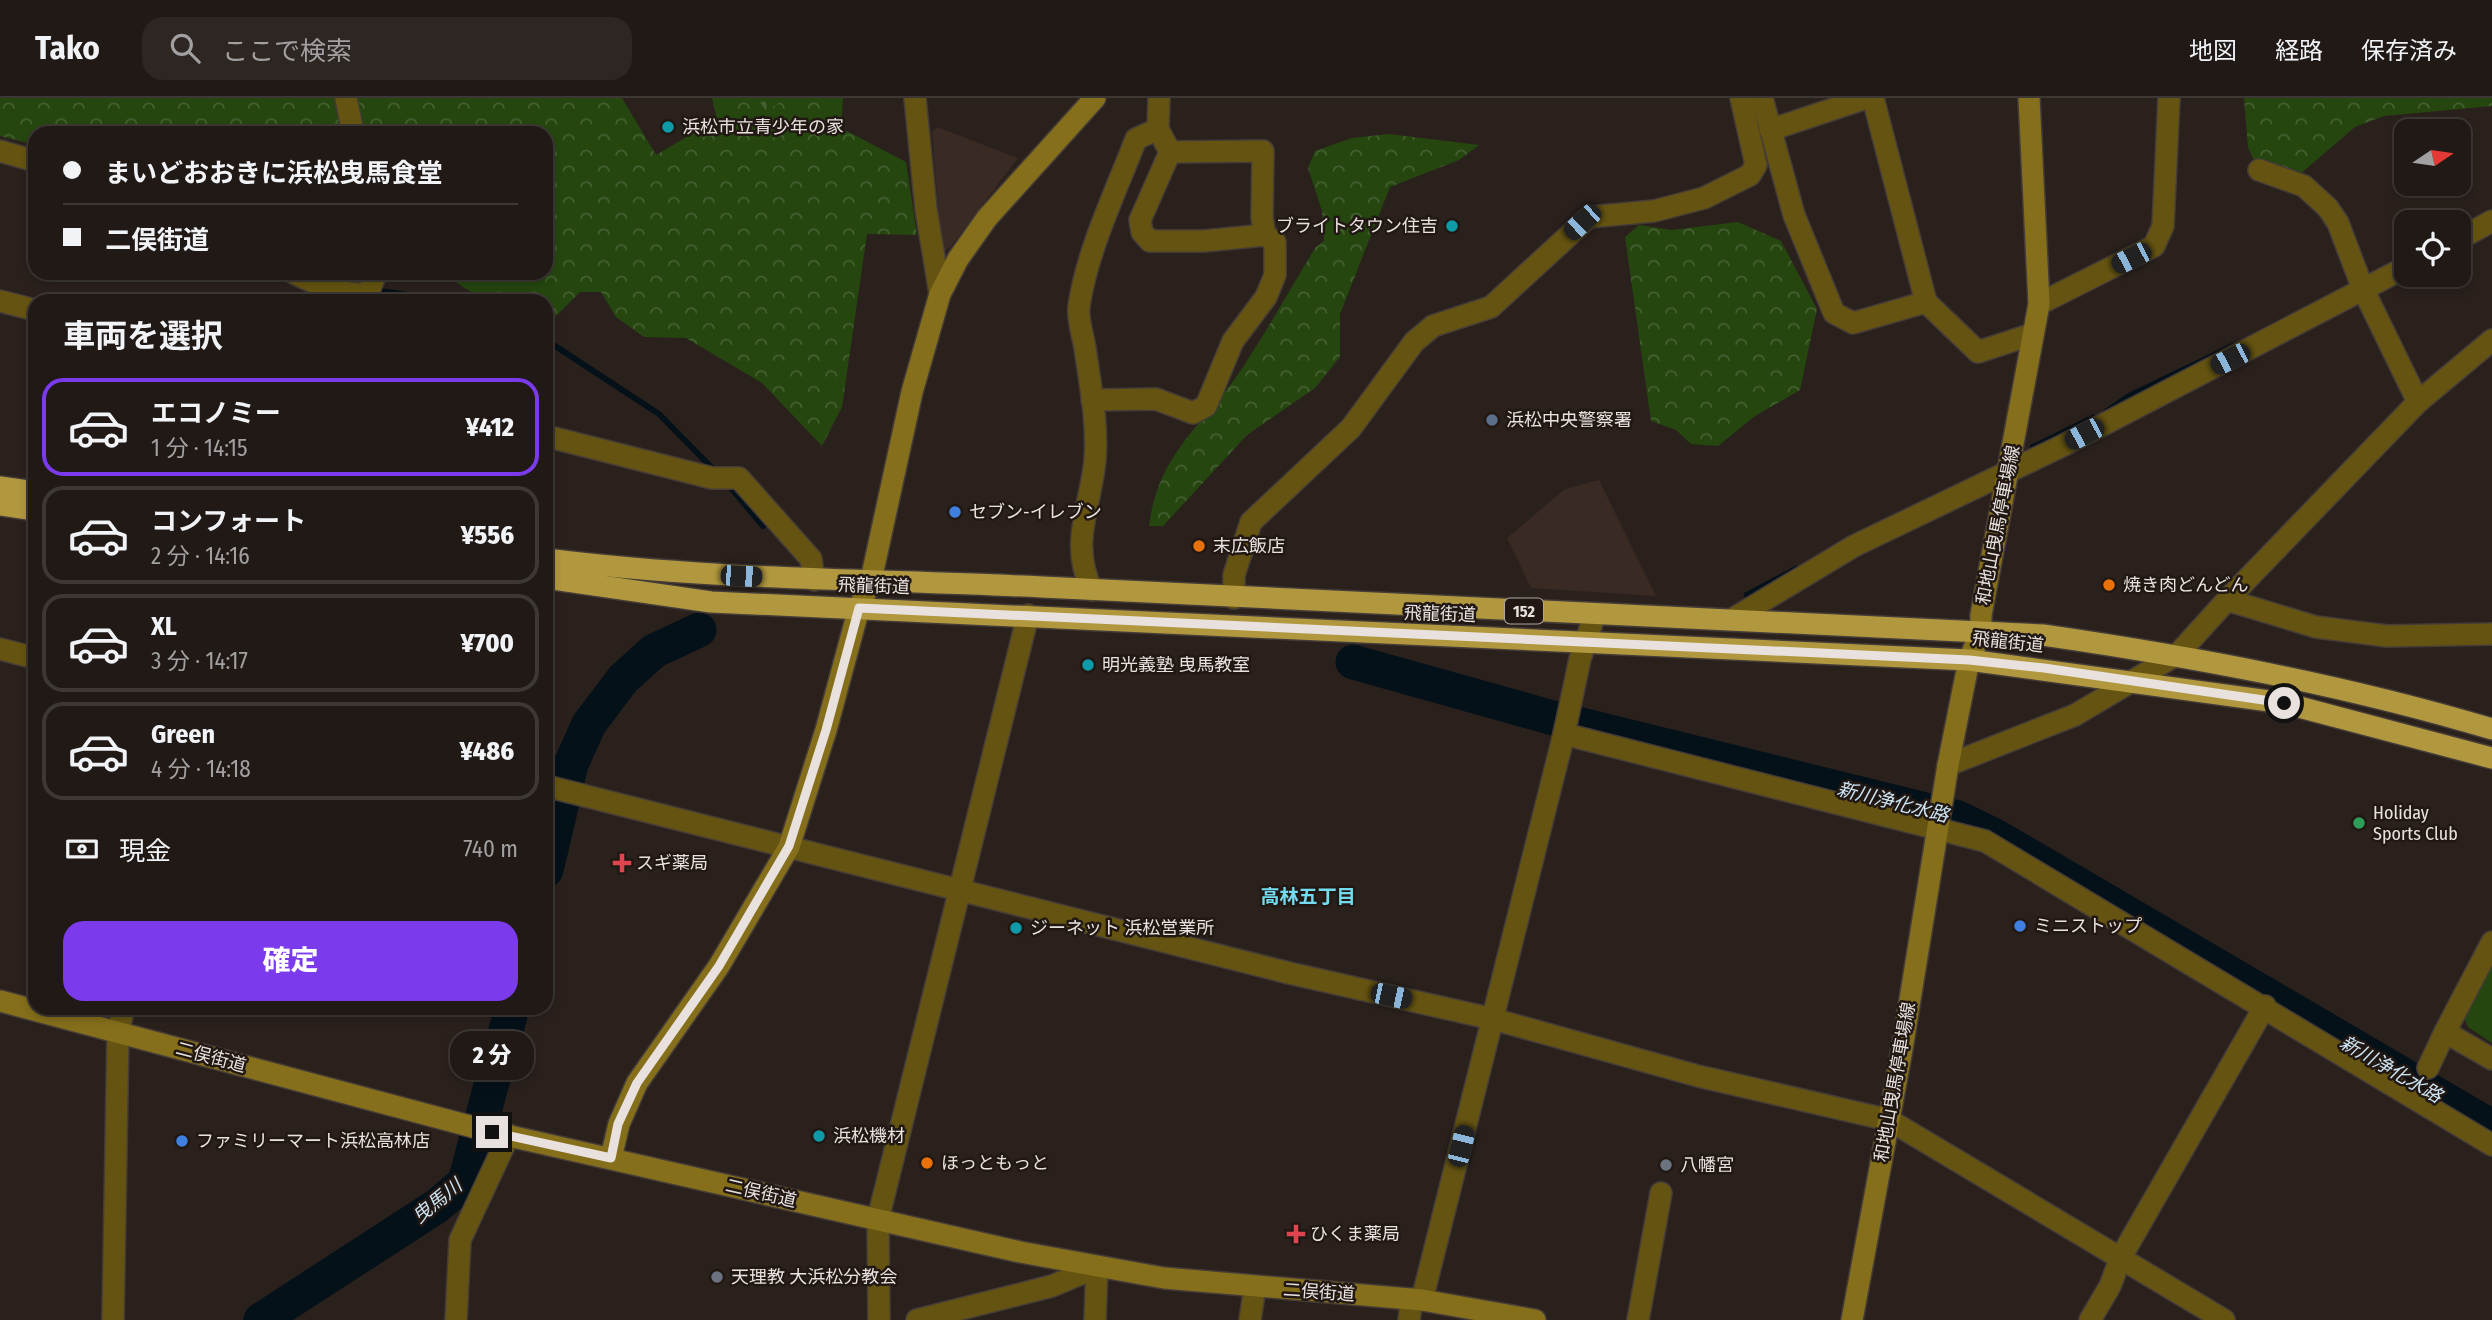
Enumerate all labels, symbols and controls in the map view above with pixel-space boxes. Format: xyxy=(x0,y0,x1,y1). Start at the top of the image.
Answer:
search box xyxy=(142,17,632,80)
text: Tako xyxy=(35,28,100,68)
icon: search xyxy=(166,29,204,67)
text: ここで検索 xyxy=(222,36,352,67)
text: 地図 xyxy=(2189,37,2237,65)
text: 経路 xyxy=(2275,37,2323,65)
text: 保存済み xyxy=(2361,37,2457,65)
place label: 浜松市立青少年の家 xyxy=(682,116,844,138)
marker: 浜松市立青少年の家 xyxy=(660,119,676,135)
north arrow xyxy=(2394,119,2471,196)
map controls xyxy=(2394,119,2471,287)
text: まいどおおきに浜松曳馬食堂 xyxy=(105,158,443,189)
car xyxy=(1560,200,1605,244)
button: locate xyxy=(2394,210,2471,287)
place label: ブライトタウン住吉 xyxy=(1276,215,1438,237)
marker: ブライトタウン住吉 xyxy=(1444,218,1460,234)
text: 二俣街道 xyxy=(105,225,209,256)
car xyxy=(2108,239,2155,277)
text: 車両を選択 xyxy=(63,317,223,355)
car xyxy=(2207,340,2254,378)
icon: car xyxy=(67,396,130,459)
text: エコノミー xyxy=(151,398,281,429)
place label: 浜松中央警察署 xyxy=(1506,409,1632,431)
text: ¥412 xyxy=(466,412,514,443)
marker: 浜松中央警察署 xyxy=(1484,412,1500,428)
car xyxy=(2061,415,2108,453)
text: 1 分 · 14:15 xyxy=(151,434,248,462)
street label: 和地山曳馬停車場線 xyxy=(1972,443,2024,607)
place label: セブン-イレブン xyxy=(969,501,1102,523)
icon: car xyxy=(67,504,130,567)
marker: セブン-イレブン xyxy=(947,504,963,520)
text: コンフォート xyxy=(151,506,306,537)
text: ¥556 xyxy=(461,520,514,551)
place label: 末広飯店 xyxy=(1213,535,1285,557)
marker: 末広飯店 xyxy=(1191,538,1207,554)
text: 2 分 · 14:16 xyxy=(151,542,250,570)
car xyxy=(720,564,763,588)
street label: 飛龍街道 xyxy=(838,574,910,598)
place label: 焼き肉どんどん xyxy=(2123,574,2248,596)
marker: 焼き肉どんどん xyxy=(2101,577,2117,593)
road number: 152 xyxy=(1505,598,1543,624)
street label: 飛龍街道 xyxy=(1404,602,1476,626)
text: XL xyxy=(151,611,177,642)
icon: car xyxy=(67,612,130,675)
street label: 飛龍街道 xyxy=(1971,627,2045,657)
text: ¥700 xyxy=(460,628,514,659)
text: 3 分 · 14:17 xyxy=(151,647,248,675)
place label: 明光義塾 曳馬教室 xyxy=(1102,654,1250,676)
marker: 明光義塾 曳馬教室 xyxy=(1080,657,1096,673)
route start xyxy=(2268,687,2300,719)
text: Green xyxy=(151,719,215,750)
icon: car xyxy=(67,720,130,783)
text: ¥486 xyxy=(459,736,514,767)
text: 4 分 · 14:18 xyxy=(151,755,251,783)
water label: 新川浄化水路 xyxy=(1835,777,1953,827)
place label: Holiday Sports Club xyxy=(2373,802,2458,845)
marker: Holiday Sports Club xyxy=(2351,815,2367,831)
icon: cash xyxy=(63,830,101,868)
text: 740 m xyxy=(463,835,518,863)
text: 現金 xyxy=(119,836,171,867)
place label: スギ薬局 xyxy=(636,852,708,874)
marker: スギ薬局 xyxy=(614,855,630,871)
district label: 高林五丁目 xyxy=(1260,885,1356,908)
place label: ミニストップ xyxy=(2034,915,2142,937)
place label: ジーネット 浜松営業所 xyxy=(1030,917,1214,939)
marker: ミニストップ xyxy=(2012,918,2028,934)
marker: ジーネット 浜松営業所 xyxy=(1008,920,1024,936)
button: 確定 xyxy=(63,921,518,1001)
car xyxy=(1369,981,1414,1011)
street label: 和地山曳馬停車場線 xyxy=(1870,1000,1920,1164)
callout: 2 分 xyxy=(450,1030,534,1080)
water label: 新川浄化水路 xyxy=(2336,1031,2448,1108)
street label: 二俣街道 xyxy=(173,1037,249,1077)
text: 2 分 xyxy=(473,1041,511,1069)
route end xyxy=(476,1116,508,1148)
car xyxy=(1446,1123,1477,1169)
place label: 浜松機材 xyxy=(833,1125,905,1147)
marker: 浜松機材 xyxy=(811,1128,827,1144)
place label: ファミリーマート浜松高林店 xyxy=(196,1130,430,1152)
marker: ファミリーマート浜松高林店 xyxy=(174,1133,190,1149)
place label: ほっともっと xyxy=(941,1152,1049,1174)
place label: 八幡宮 xyxy=(1680,1154,1734,1176)
marker: ほっともっと xyxy=(919,1155,935,1171)
marker: 八幡宮 xyxy=(1658,1157,1674,1173)
water label: 曳馬川 xyxy=(408,1173,468,1228)
street label: 二俣街道 xyxy=(723,1174,799,1212)
place label: ひくま薬局 xyxy=(1310,1223,1400,1245)
marker: ひくま薬局 xyxy=(1288,1226,1304,1242)
place label: 天理教 大浜松分教会 xyxy=(731,1266,897,1288)
marker: 天理教 大浜松分教会 xyxy=(709,1269,725,1285)
street label: 二俣街道 xyxy=(1282,1279,1356,1305)

